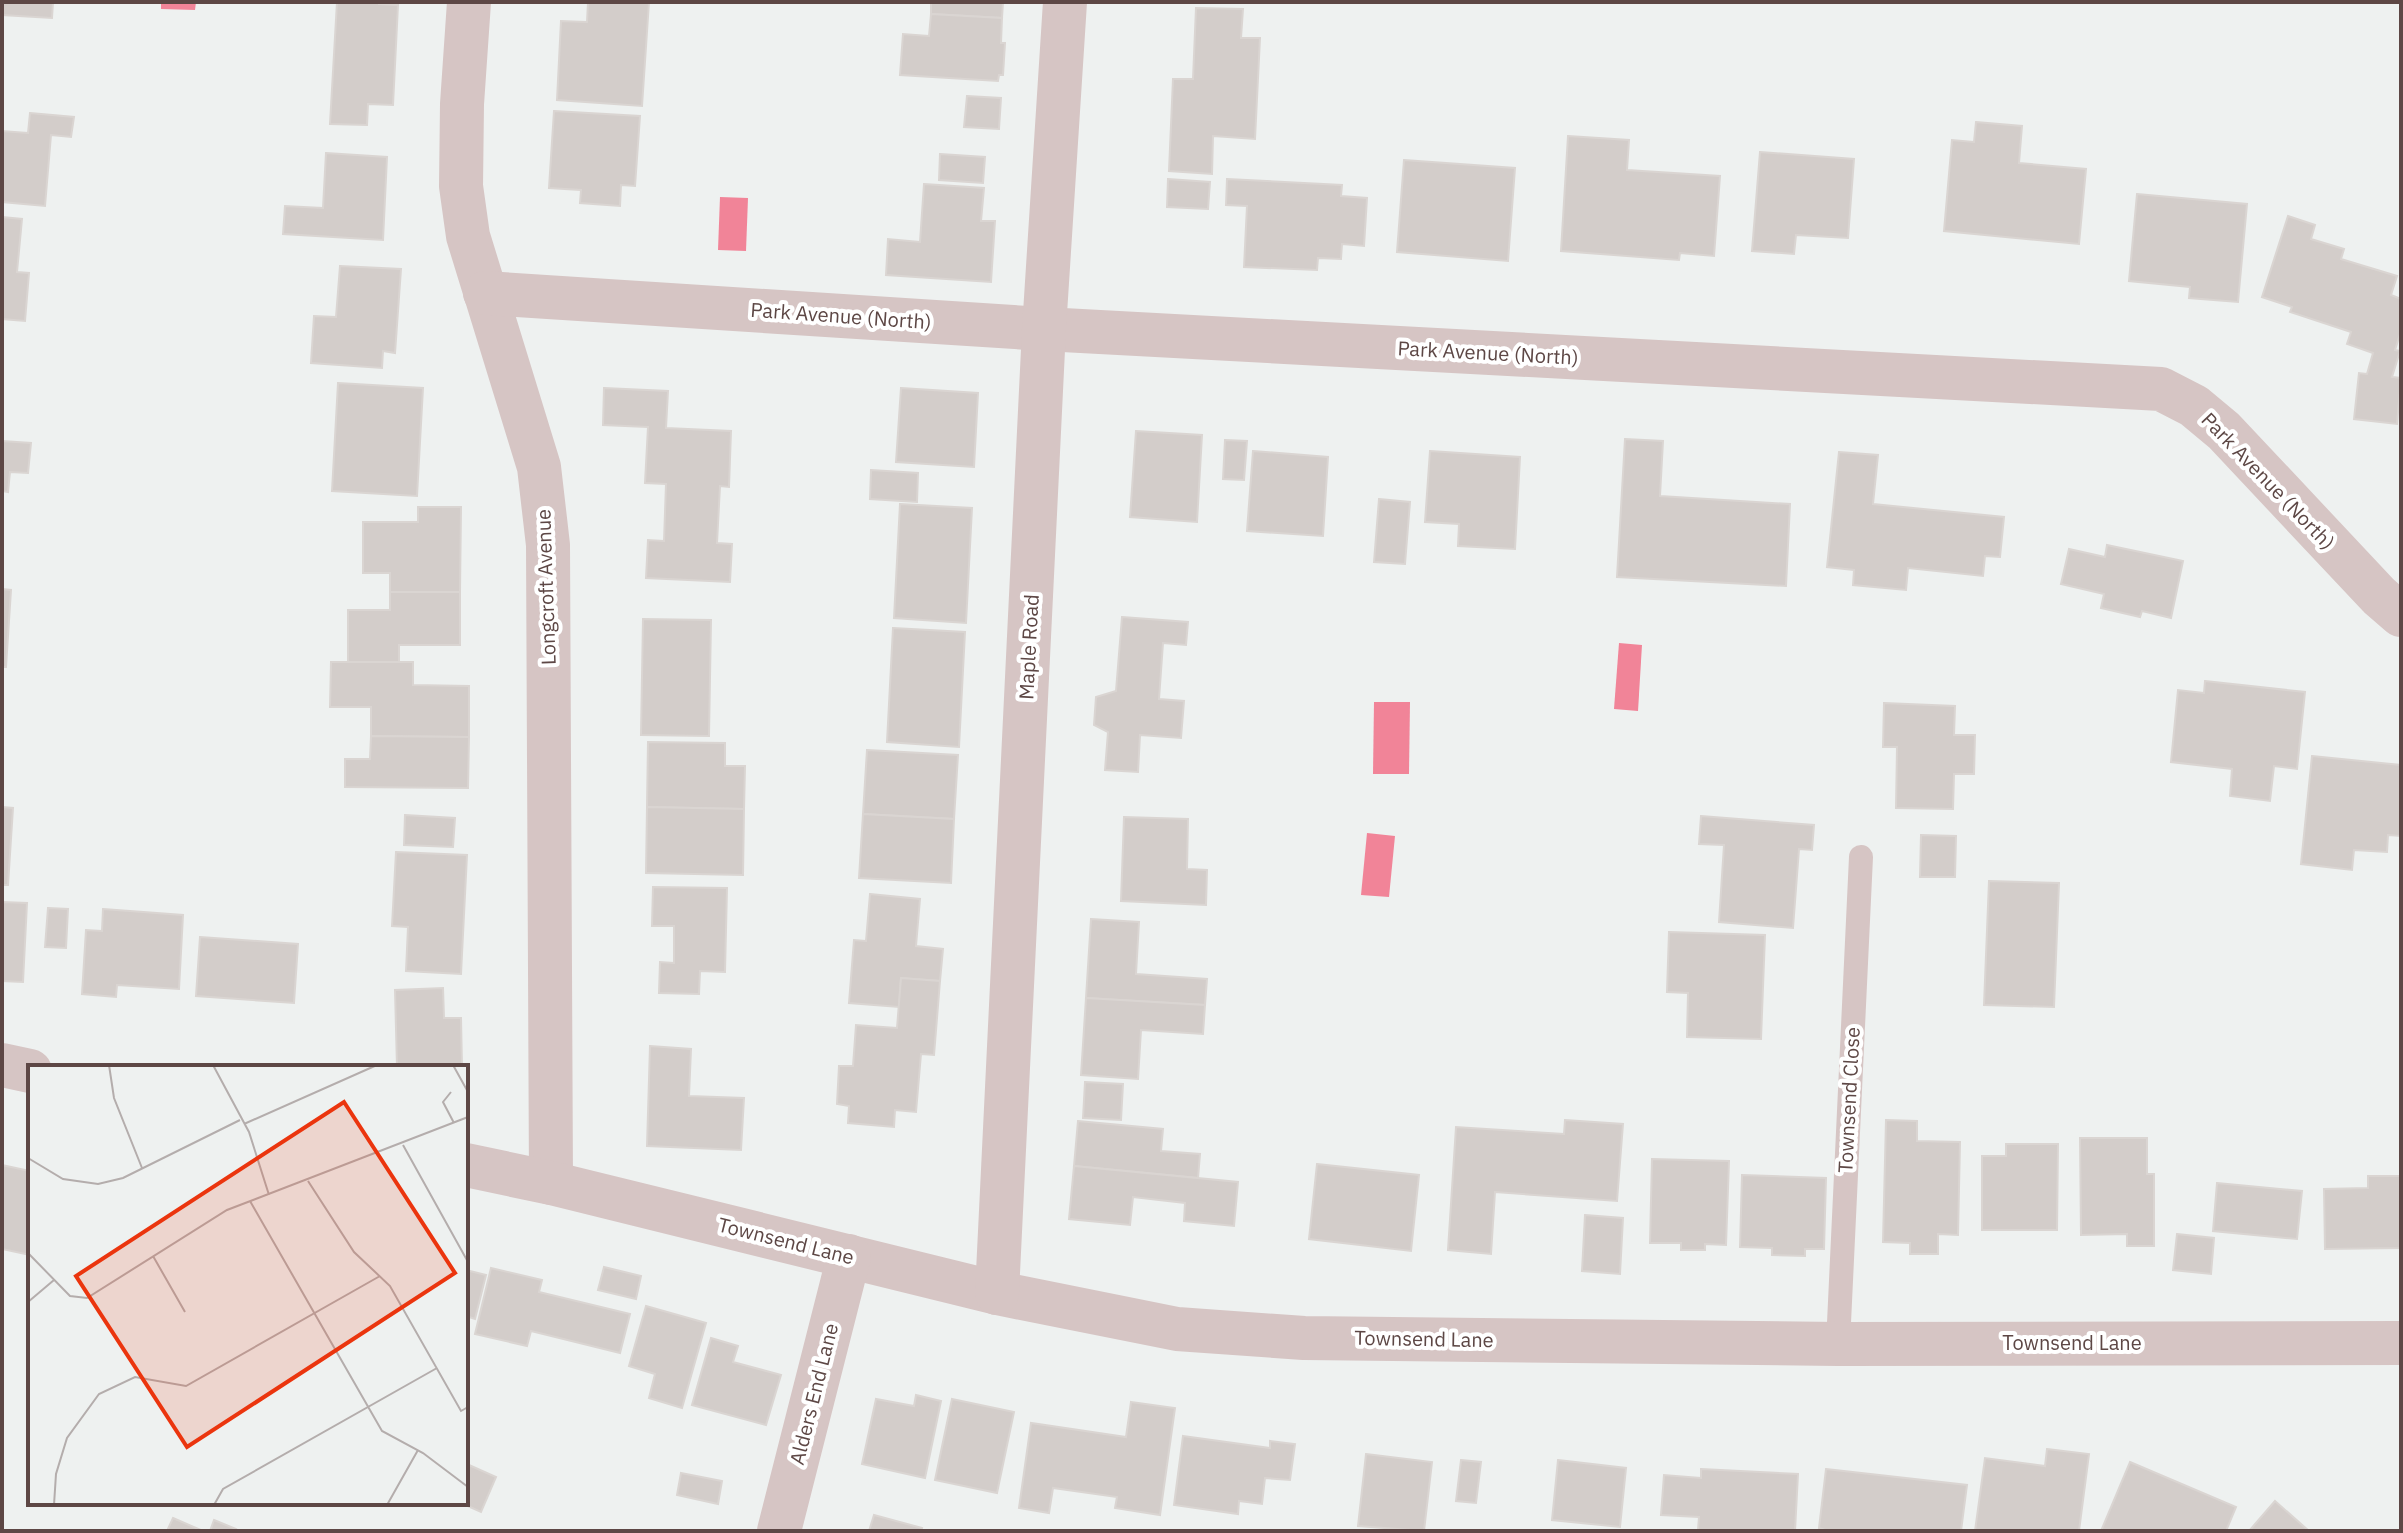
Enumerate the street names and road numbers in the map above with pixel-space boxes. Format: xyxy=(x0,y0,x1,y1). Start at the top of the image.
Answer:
street label: Park Avenue (North) xyxy=(750,296,932,335)
street label: Park Avenue (North) xyxy=(1397,334,1579,371)
street label: Park Avenue (North) xyxy=(2196,406,2341,555)
street label: Longcroft Avenue xyxy=(529,508,562,666)
street label: Maple Road xyxy=(1012,594,1045,700)
street label: Townsend Close xyxy=(1831,1026,1866,1174)
street label: Townsend Lane xyxy=(715,1211,857,1270)
street label: Alders End Lane xyxy=(783,1320,844,1467)
street label: Townsend Lane xyxy=(1354,1324,1494,1353)
street label: Townsend Lane xyxy=(2002,1329,2142,1356)

